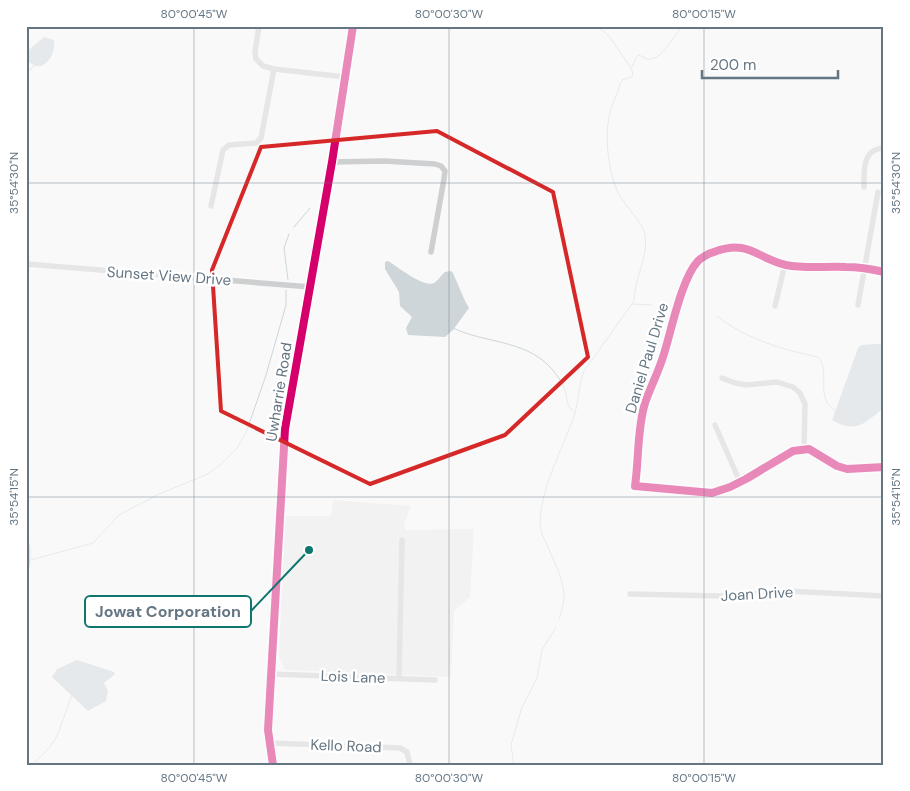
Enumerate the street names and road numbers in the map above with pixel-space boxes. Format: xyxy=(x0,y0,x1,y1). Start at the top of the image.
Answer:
street label: Sunset View Drive xyxy=(106,262,232,290)
street label: Daniel Paul Drive xyxy=(621,300,673,416)
street label: Uwharrie Road xyxy=(261,341,297,443)
street label: Joan Drive xyxy=(720,582,794,606)
street label: Lois Lane xyxy=(320,666,386,688)
street label: Kello Road xyxy=(310,735,382,757)

